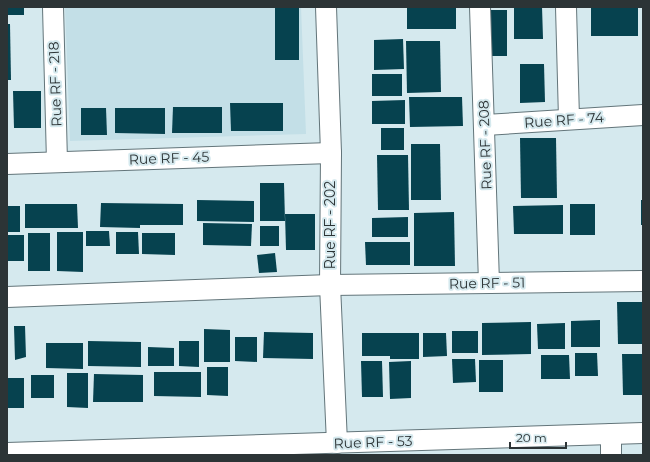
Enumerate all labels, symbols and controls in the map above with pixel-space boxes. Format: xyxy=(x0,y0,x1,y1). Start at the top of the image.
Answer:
street label: Rue RF - 218 xyxy=(45,41,65,127)
street label: Rue RF - 208 xyxy=(474,100,496,190)
street label: Rue RF - 74 xyxy=(524,108,605,132)
street label: Rue RF - 45 xyxy=(128,148,210,168)
street label: Rue RF - 202 xyxy=(321,181,339,269)
street label: Rue RF - 51 xyxy=(449,273,525,293)
scale bar xyxy=(510,424,566,450)
text: 20 m xyxy=(516,430,547,445)
street label: Rue RF - 53 xyxy=(333,432,413,452)

